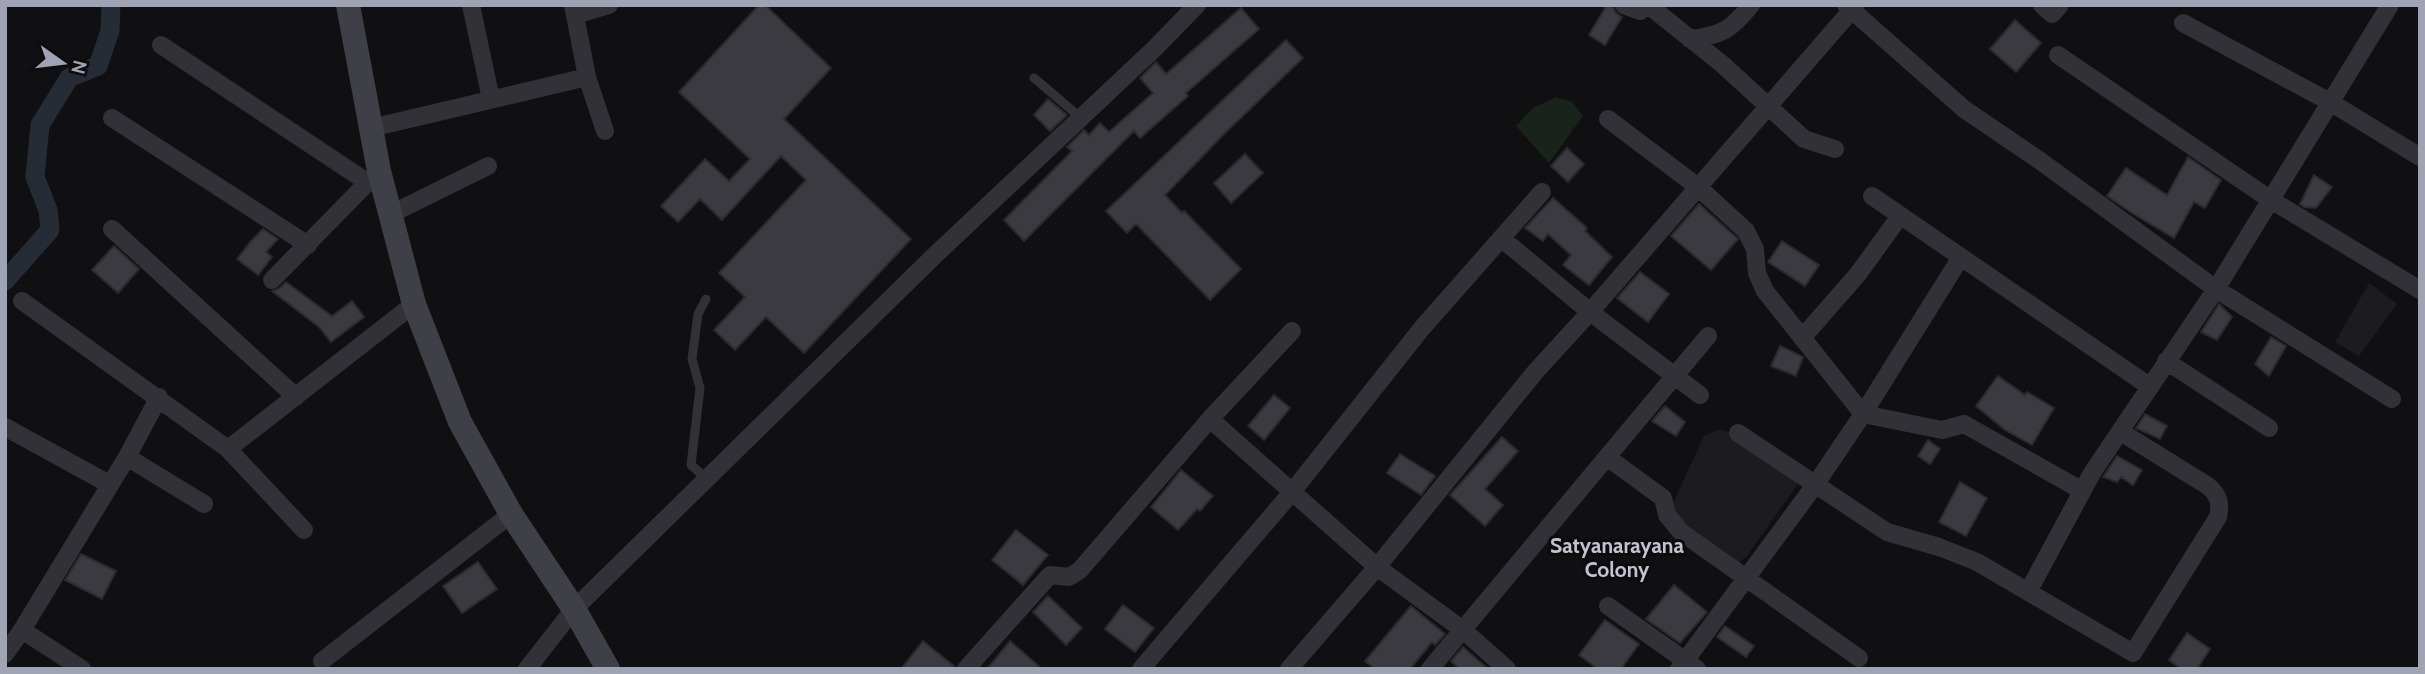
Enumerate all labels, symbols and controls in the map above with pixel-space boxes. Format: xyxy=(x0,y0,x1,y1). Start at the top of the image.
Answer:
north arrow xyxy=(28,28,98,98)
text: N xyxy=(66,58,92,76)
district label: Satyanarayana Colony xyxy=(1550,533,1684,582)

